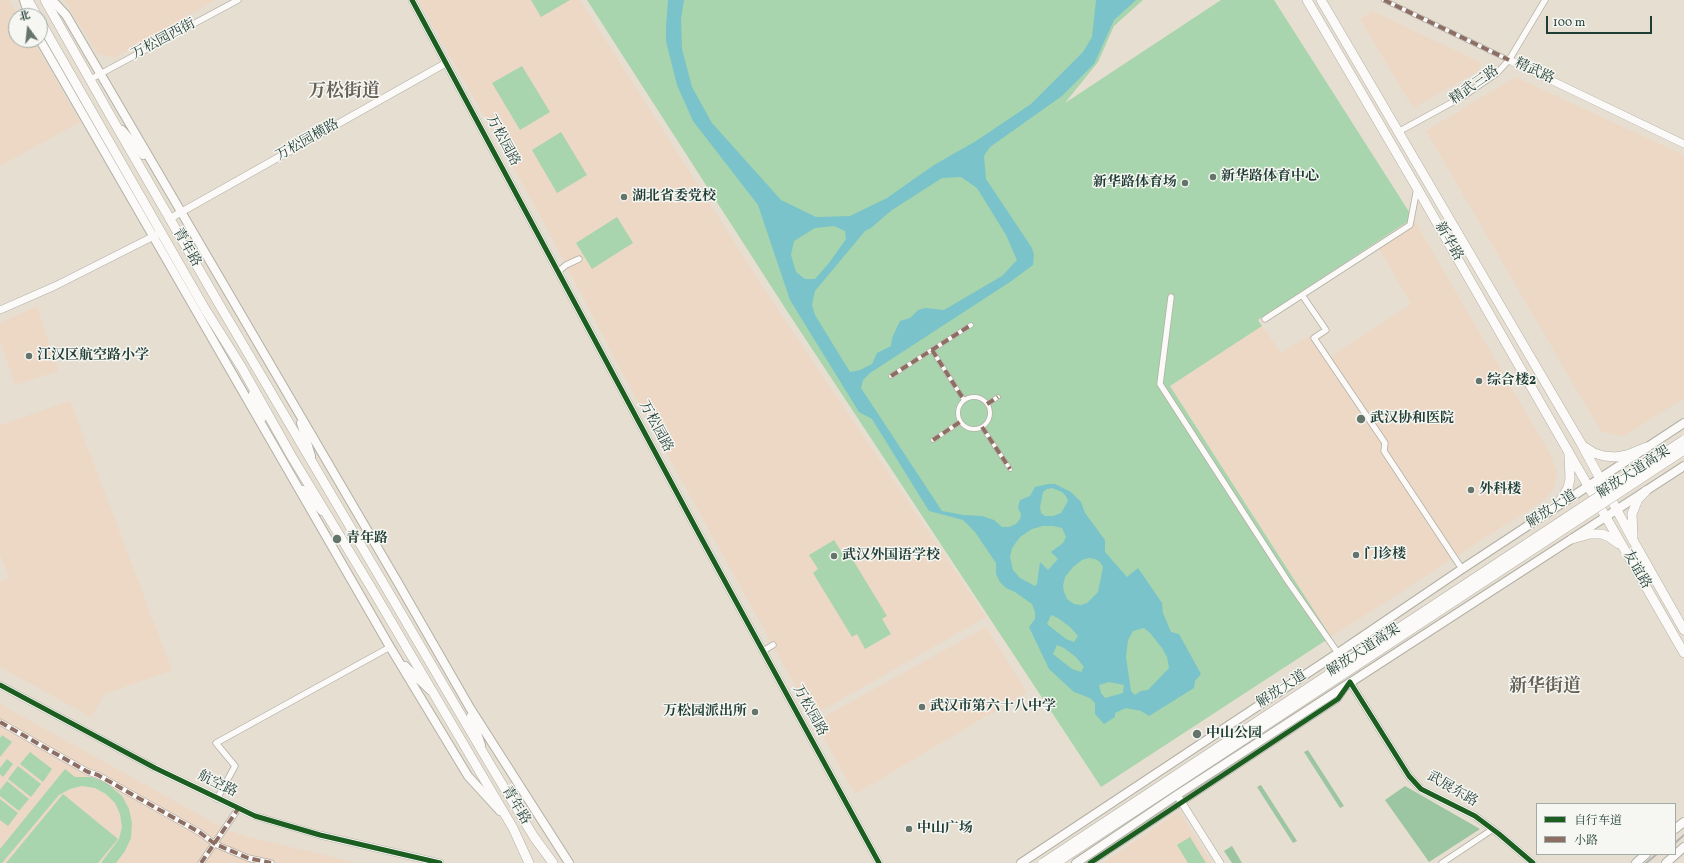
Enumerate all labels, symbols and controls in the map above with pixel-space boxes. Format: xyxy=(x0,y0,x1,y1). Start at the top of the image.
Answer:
north arrow xyxy=(8,8,48,48)
text: 北 xyxy=(18,8,32,26)
scale bar xyxy=(1548,8,1654,34)
text: 100 m xyxy=(1553,15,1585,31)
street label: 万松园西街 xyxy=(129,16,199,64)
street label: 精武路 xyxy=(1511,56,1557,88)
street label: 精武三路 xyxy=(1447,63,1503,109)
district label: 万松街道 xyxy=(308,82,380,104)
street label: 万松园路 xyxy=(481,112,523,170)
street label: 万松园横路 xyxy=(273,117,343,165)
place label: 新华路体育中心 xyxy=(1221,169,1319,185)
marker: 新华路体育中心 xyxy=(1208,172,1218,182)
place label: 新华路体育场 xyxy=(1093,175,1177,191)
marker: 新华路体育场 xyxy=(1180,178,1190,188)
place label: 湖北省委党校 xyxy=(632,189,716,205)
marker: 湖北省委党校 xyxy=(619,192,629,202)
street label: 新华路 xyxy=(1430,220,1466,264)
street label: 青年路 xyxy=(168,226,204,270)
place label: 江汉区航空路小学 xyxy=(37,348,149,364)
marker: 江汉区航空路小学 xyxy=(24,351,34,361)
place label: 综合楼2 xyxy=(1487,373,1536,389)
marker: 综合楼2 xyxy=(1474,376,1484,386)
street label: 万松园路 xyxy=(634,398,676,456)
place label: 武汉协和医院 xyxy=(1370,411,1454,427)
marker: 武汉协和医院 xyxy=(1355,413,1367,425)
street label: 解放大道高架 xyxy=(1594,443,1674,503)
place label: 外科楼 xyxy=(1479,482,1521,498)
marker: 外科楼 xyxy=(1466,485,1476,495)
street label: 解放大道 xyxy=(1524,488,1580,532)
place label: 青年路 xyxy=(346,531,388,547)
marker: 青年路 xyxy=(331,533,343,545)
place label: 门诊楼 xyxy=(1364,547,1406,563)
place label: 武汉外国语学校 xyxy=(842,548,940,564)
street label: 友谊路 xyxy=(1618,548,1654,592)
marker: 门诊楼 xyxy=(1351,550,1361,560)
marker: 武汉外国语学校 xyxy=(829,551,839,561)
street label: 解放大道高架 xyxy=(1324,621,1404,681)
street label: 解放大道 xyxy=(1254,668,1310,712)
district label: 新华街道 xyxy=(1509,677,1581,699)
street label: 万松园路 xyxy=(788,682,830,740)
place label: 武汉市第六十八中学 xyxy=(930,699,1056,715)
marker: 武汉市第六十八中学 xyxy=(917,702,927,712)
place label: 万松园派出所 xyxy=(663,704,747,720)
marker: 万松园派出所 xyxy=(750,707,760,717)
place label: 中山公园 xyxy=(1206,726,1262,742)
marker: 中山公园 xyxy=(1191,728,1203,740)
street label: 航空路 xyxy=(194,768,240,802)
street label: 武展东路 xyxy=(1424,769,1480,811)
street label: 青年路 xyxy=(497,784,533,828)
legend xyxy=(1536,803,1676,855)
text: 自行车道 xyxy=(1574,813,1622,829)
place label: 中山广场 xyxy=(917,821,973,837)
marker: 中山广场 xyxy=(904,824,914,834)
text: 小路 xyxy=(1574,833,1598,849)

